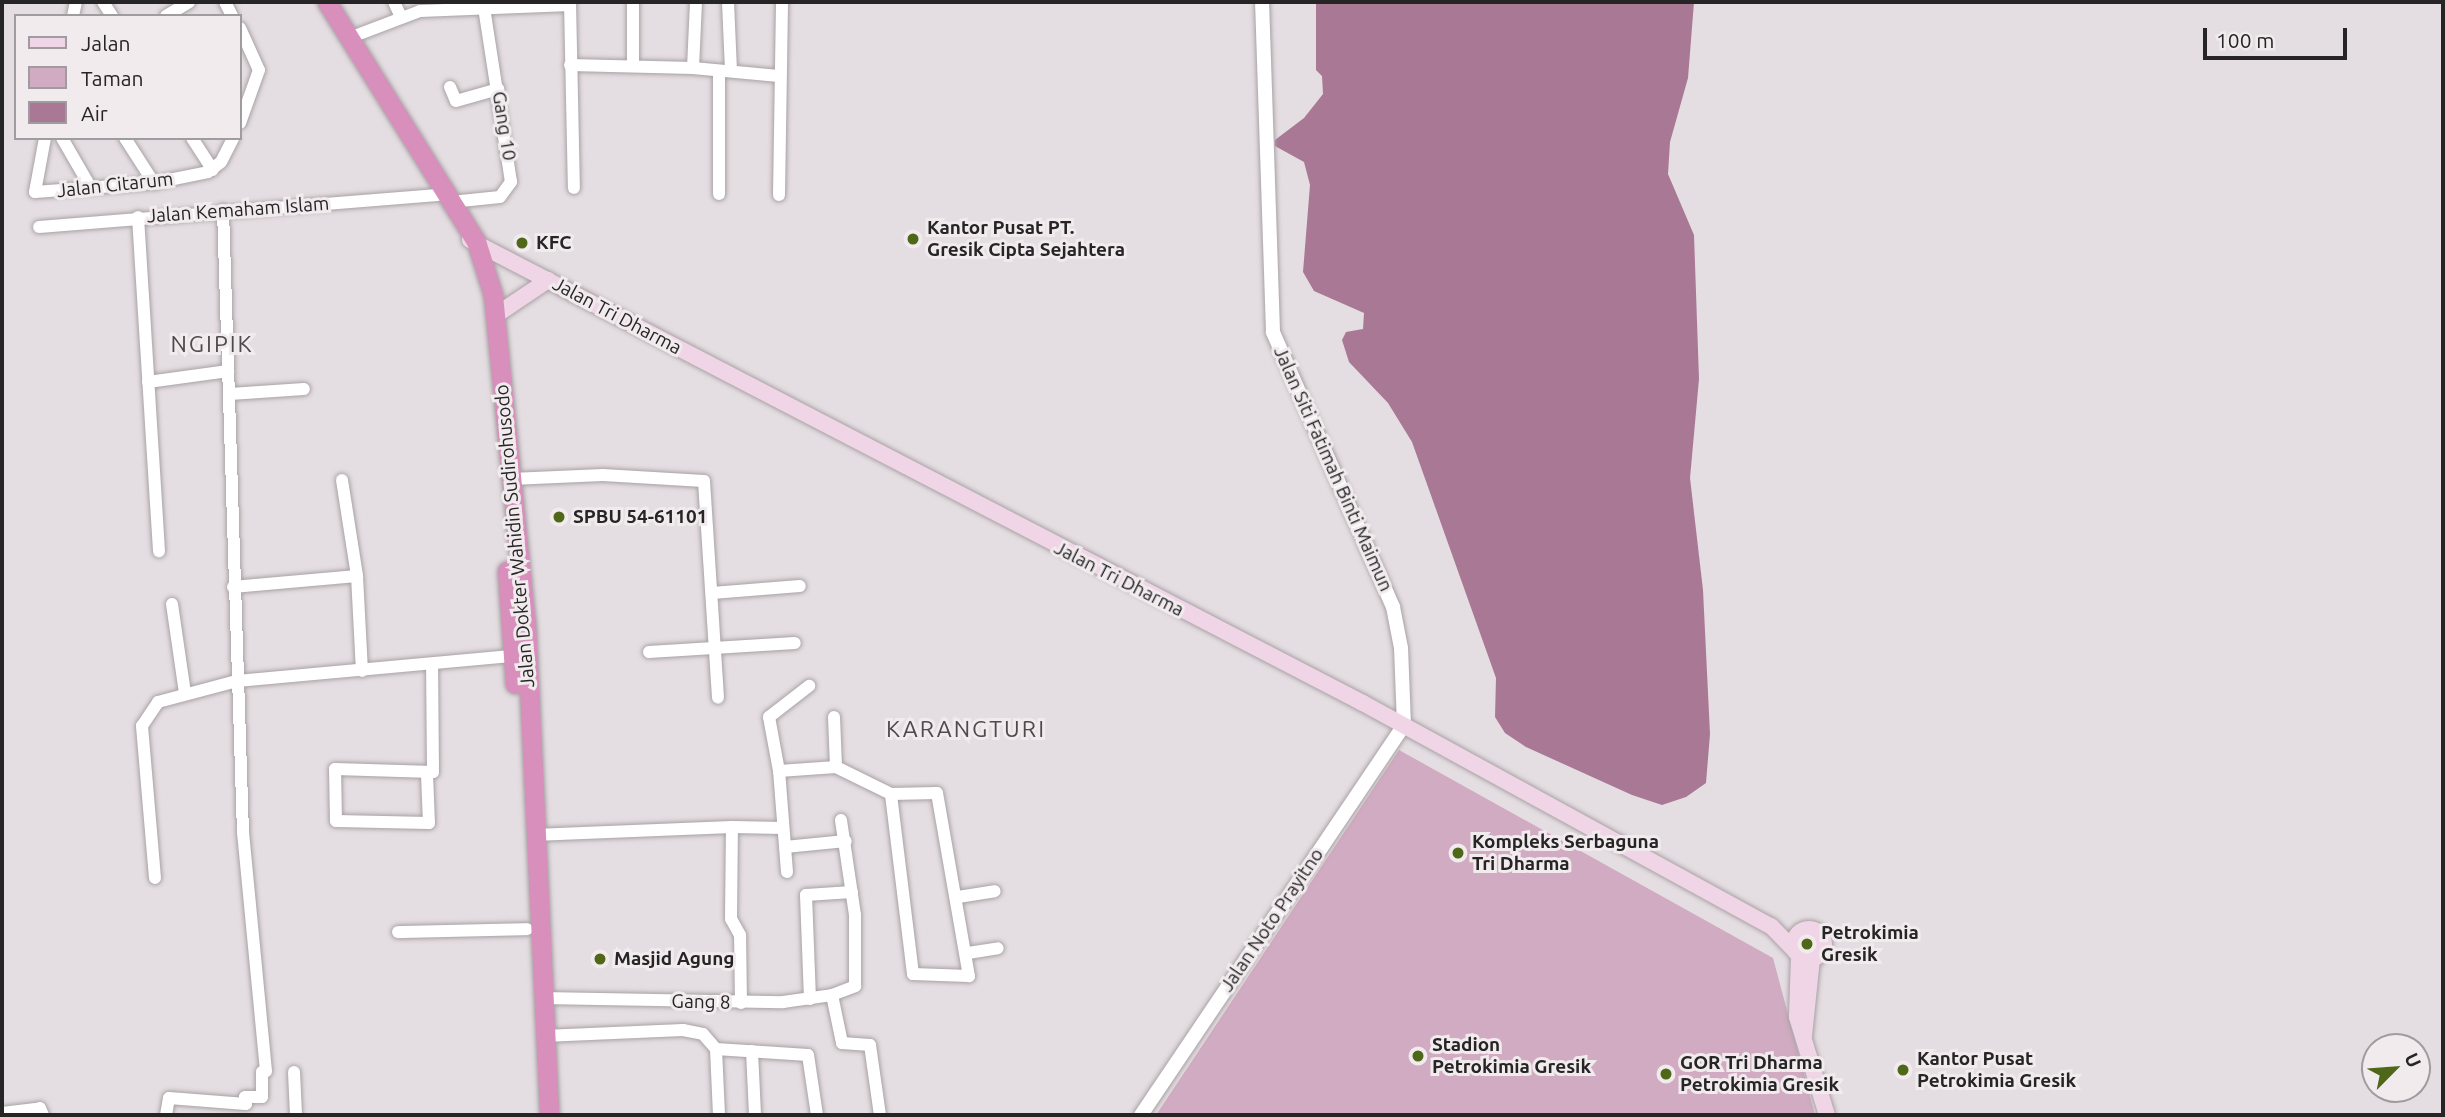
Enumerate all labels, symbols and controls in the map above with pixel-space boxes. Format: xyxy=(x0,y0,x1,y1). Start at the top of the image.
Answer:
legend xyxy=(14,14,242,140)
scale bar xyxy=(2207,14,2350,58)
text: 100 m xyxy=(2216,28,2274,52)
text: Jalan xyxy=(81,31,130,55)
text: Taman xyxy=(81,66,144,90)
street label: Gang 10 xyxy=(487,90,521,162)
text: Air xyxy=(81,101,108,125)
street label: Jalan Citarum xyxy=(56,168,174,202)
street label: Jalan Kemaham Islam xyxy=(146,192,330,228)
place label: Kantor Pusat PT. Gresik Cipta Sejahtera xyxy=(927,217,1125,261)
marker: Kantor Pusat PT. Gresik Cipta Sejahtera xyxy=(905,231,921,247)
place label: KFC xyxy=(536,232,571,254)
marker: KFC xyxy=(514,235,530,251)
street label: Jalan Tri Dharma xyxy=(549,272,685,360)
district label: NGIPIK xyxy=(171,330,253,358)
street label: Jalan Siti Fatimah Binti Maimun xyxy=(1269,343,1397,595)
street label: Jalan Dokter Wahidin Sudirohusodo xyxy=(490,384,540,688)
place label: SPBU 54-61101 xyxy=(573,506,707,528)
marker: SPBU 54-61101 xyxy=(551,509,567,525)
street label: Jalan Tri Dharma xyxy=(1050,536,1188,622)
district label: KARANGTURI xyxy=(887,715,1045,743)
place label: Kompleks Serbaguna Tri Dharma xyxy=(1472,831,1659,875)
street label: Jalan Noto Prayitno xyxy=(1216,844,1328,996)
marker: Kompleks Serbaguna Tri Dharma xyxy=(1450,845,1466,861)
place label: Petrokimia Gresik xyxy=(1821,922,1919,966)
marker: Petrokimia Gresik xyxy=(1799,936,1815,952)
place label: Masjid Agung xyxy=(614,948,734,970)
marker: Masjid Agung xyxy=(592,951,608,967)
street label: Gang 8 xyxy=(671,990,731,1014)
north arrow xyxy=(2361,1033,2431,1103)
place label: Stadion Petrokimia Gresik xyxy=(1432,1034,1591,1078)
marker: Stadion Petrokimia Gresik xyxy=(1410,1048,1426,1064)
place label: Kantor Pusat Petrokimia Gresik xyxy=(1917,1048,2076,1092)
text: U xyxy=(2400,1049,2426,1071)
place label: GOR Tri Dharma Petrokimia Gresik xyxy=(1680,1052,1839,1096)
marker: Kantor Pusat Petrokimia Gresik xyxy=(1895,1062,1911,1078)
marker: GOR Tri Dharma Petrokimia Gresik xyxy=(1658,1066,1674,1082)

